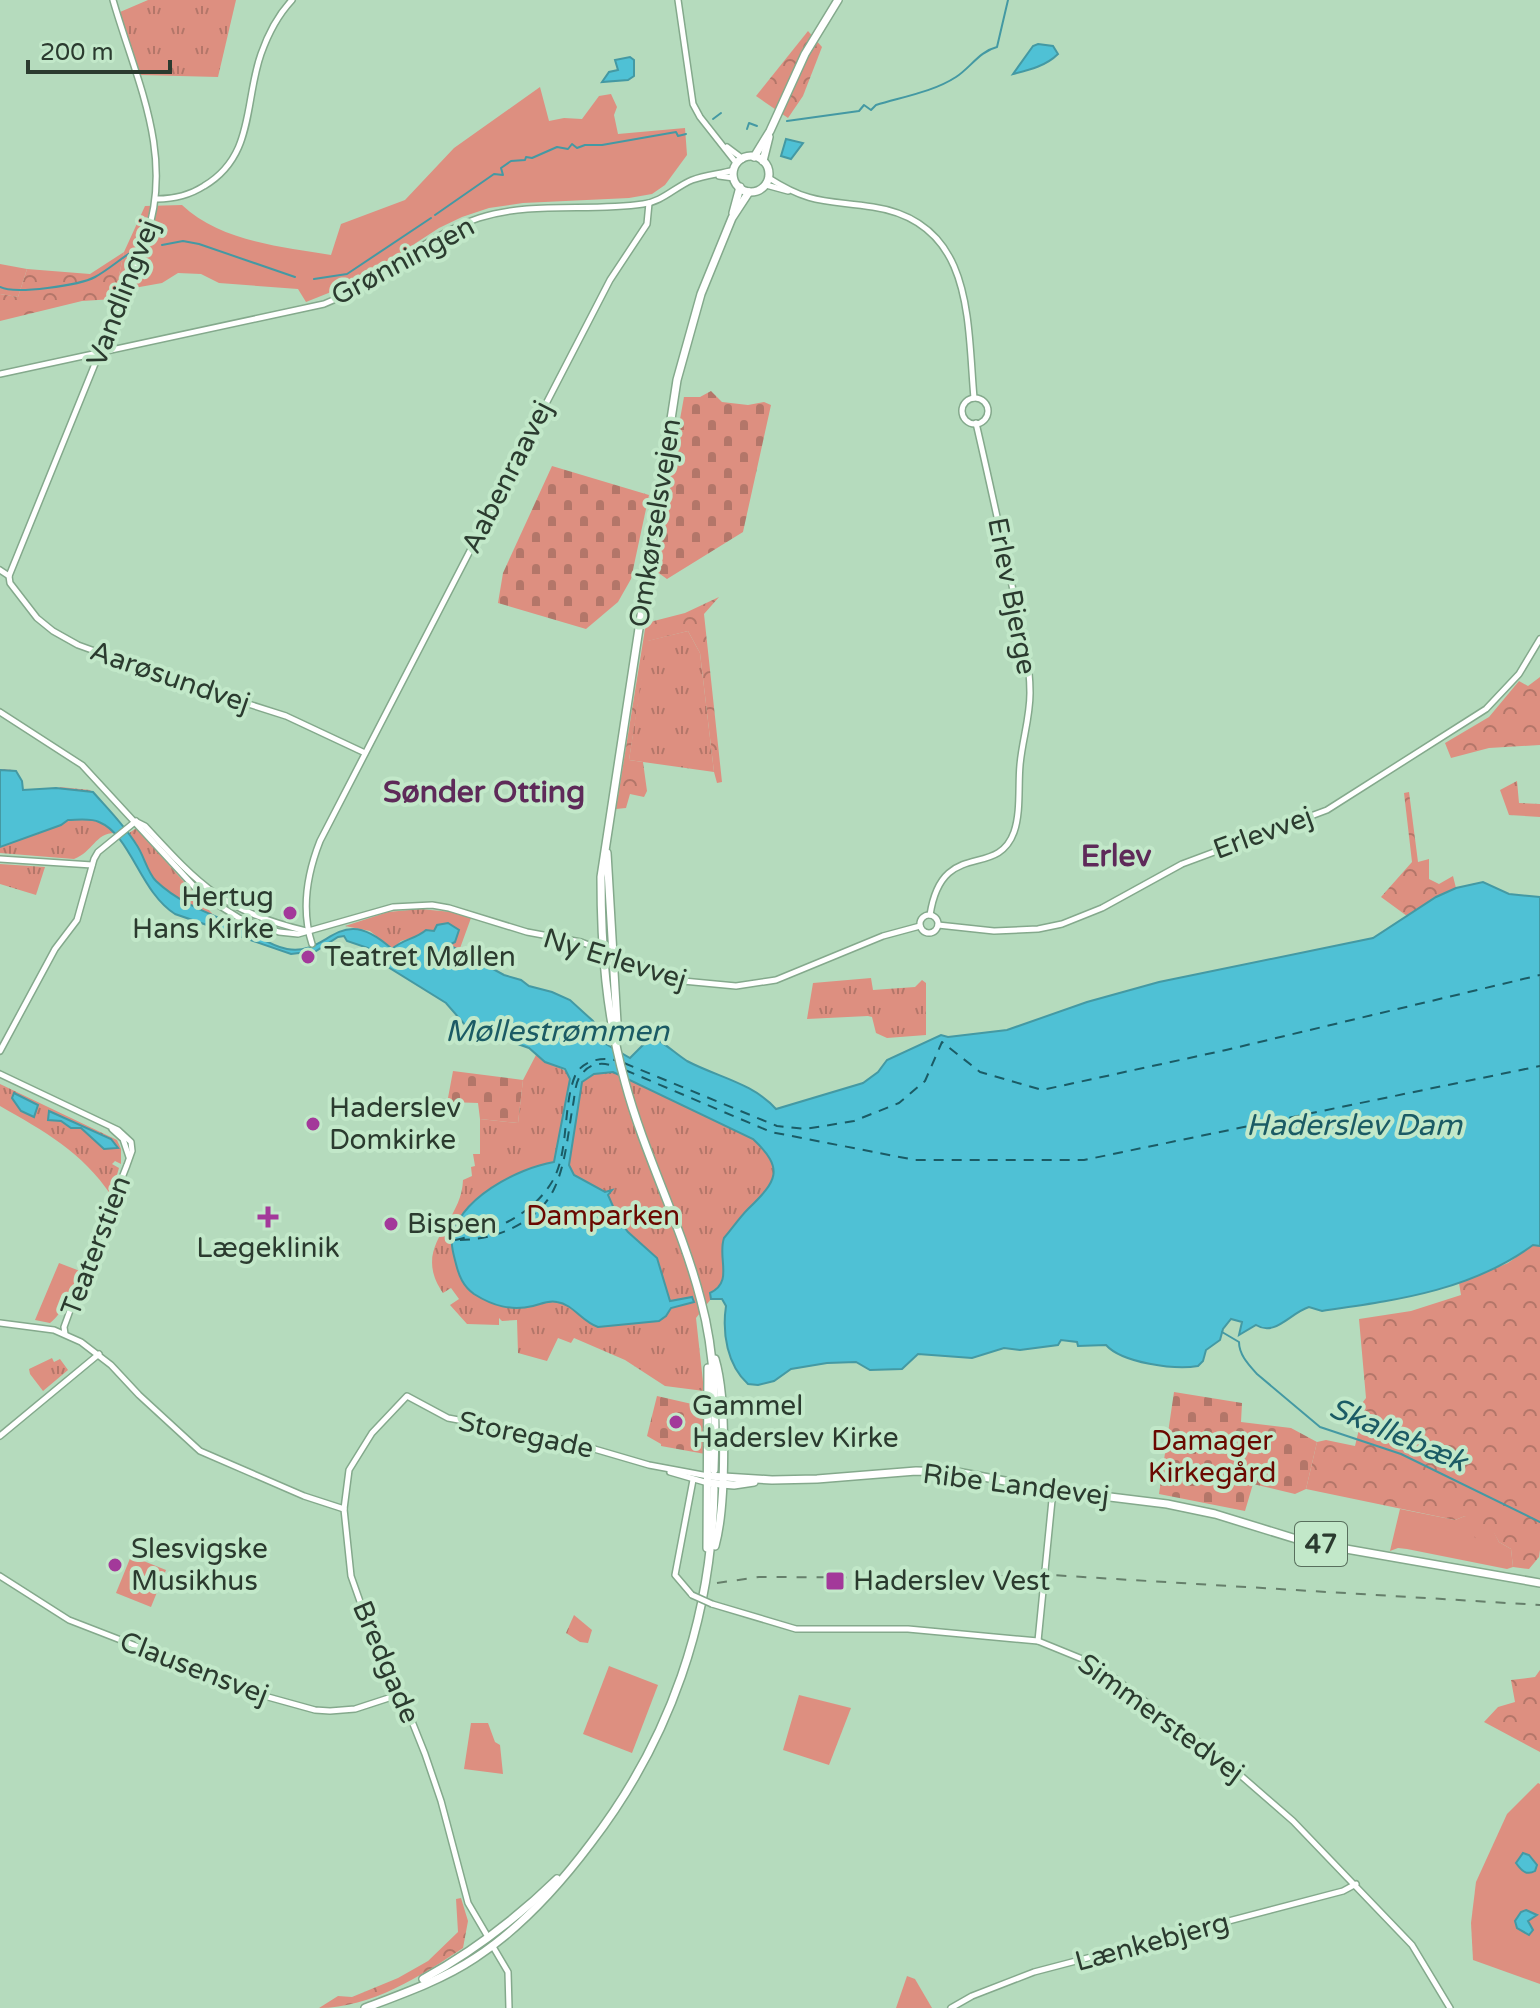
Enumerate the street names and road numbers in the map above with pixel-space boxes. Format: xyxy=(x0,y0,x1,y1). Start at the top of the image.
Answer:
street label: Grønningen xyxy=(326,209,480,313)
street label: Vandlingvej xyxy=(79,215,167,371)
street label: Aabenraavej xyxy=(454,395,560,559)
street label: Omkørselsvejen xyxy=(622,416,688,630)
street label: Erlev Bjerge xyxy=(980,515,1044,677)
street label: Aarøsundvej xyxy=(86,634,254,720)
street label: Erlevvej xyxy=(1209,799,1317,867)
street label: Ny Erlevvej xyxy=(539,921,691,997)
street label: Teaterstien xyxy=(54,1171,138,1321)
street label: Storegade xyxy=(455,1404,597,1466)
street label: Ribe Landevej xyxy=(921,1457,1111,1513)
road number: 47 xyxy=(1295,1522,1347,1566)
street label: Bredgade xyxy=(345,1596,427,1728)
street label: Clausensvej xyxy=(115,1624,273,1712)
street label: Simmerstedvej xyxy=(1071,1646,1251,1790)
street label: Lænkebjerg xyxy=(1071,1905,1233,1979)

